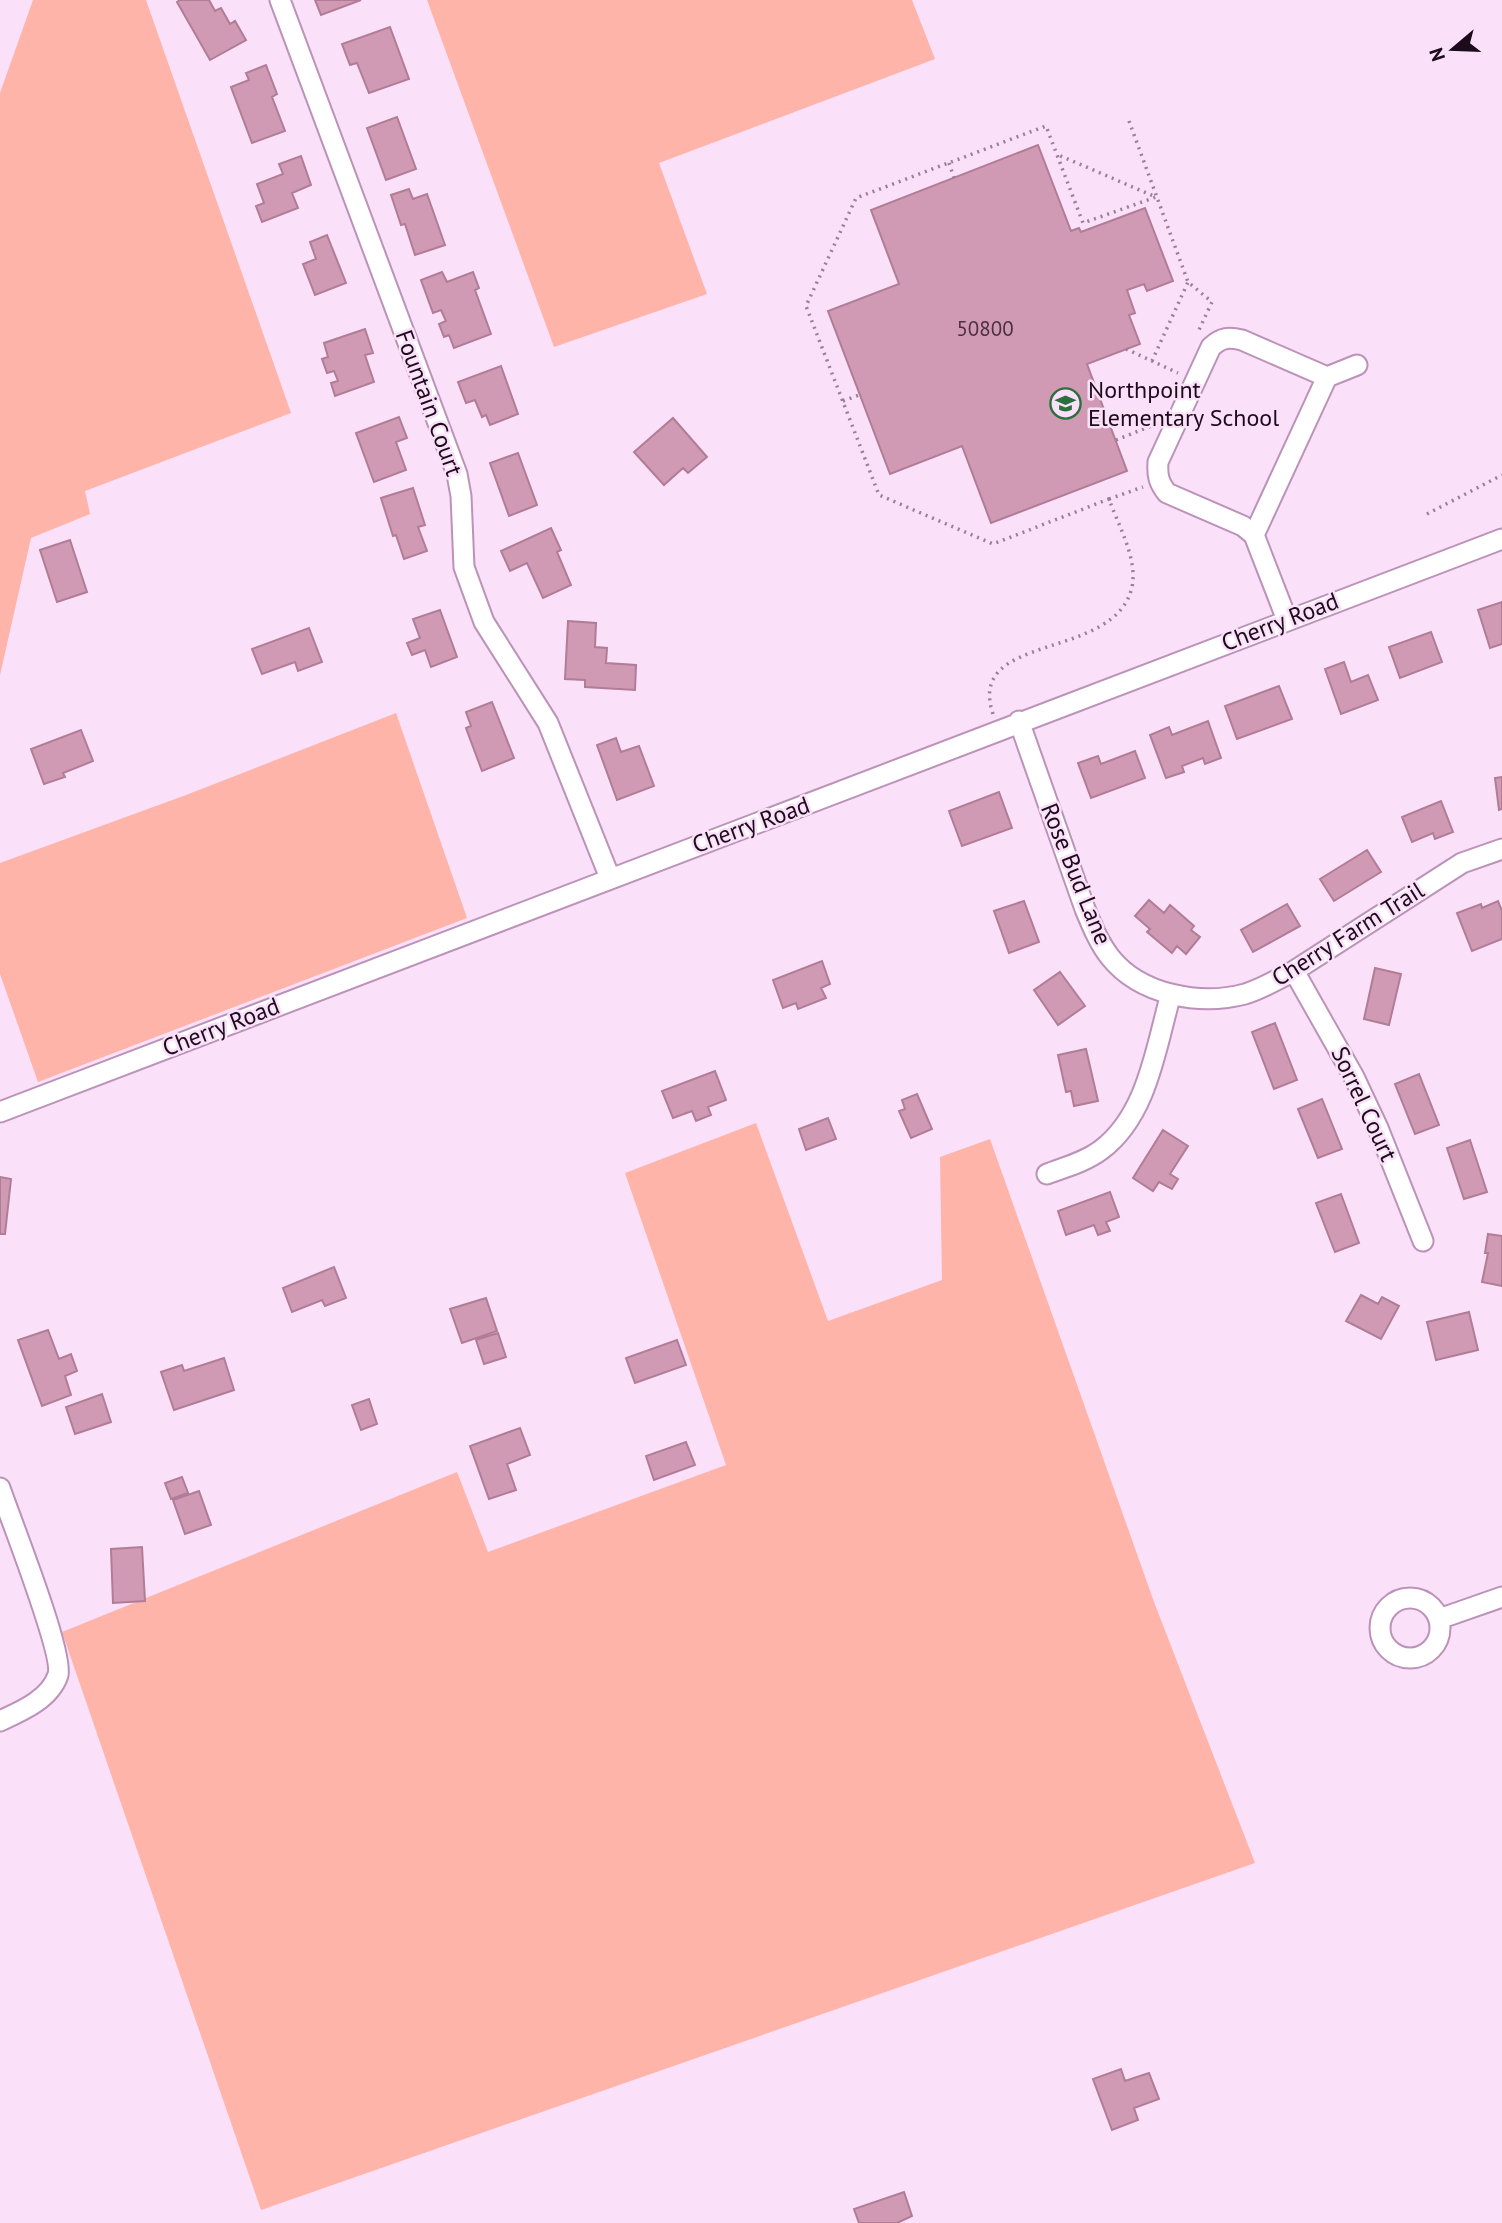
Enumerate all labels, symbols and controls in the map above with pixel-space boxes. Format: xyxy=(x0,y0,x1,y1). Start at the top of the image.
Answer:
north arrow xyxy=(1418,14,1488,84)
text: N xyxy=(1424,45,1450,64)
house number: 50800 xyxy=(956,315,1014,342)
street label: Fountain Court xyxy=(389,326,470,480)
place label: Northpoint Elementary School xyxy=(1088,374,1279,433)
school or university icon: Northpoint Elementary School xyxy=(1048,387,1082,421)
street label: Cherry Road xyxy=(1217,585,1343,658)
street label: Cherry Road xyxy=(688,789,814,860)
street label: Rose Bud Lane xyxy=(1034,798,1119,949)
street label: Cherry Farm Trail xyxy=(1266,874,1430,993)
street label: Cherry Road xyxy=(158,990,284,1063)
street label: Sorrel Court xyxy=(1324,1041,1405,1166)

